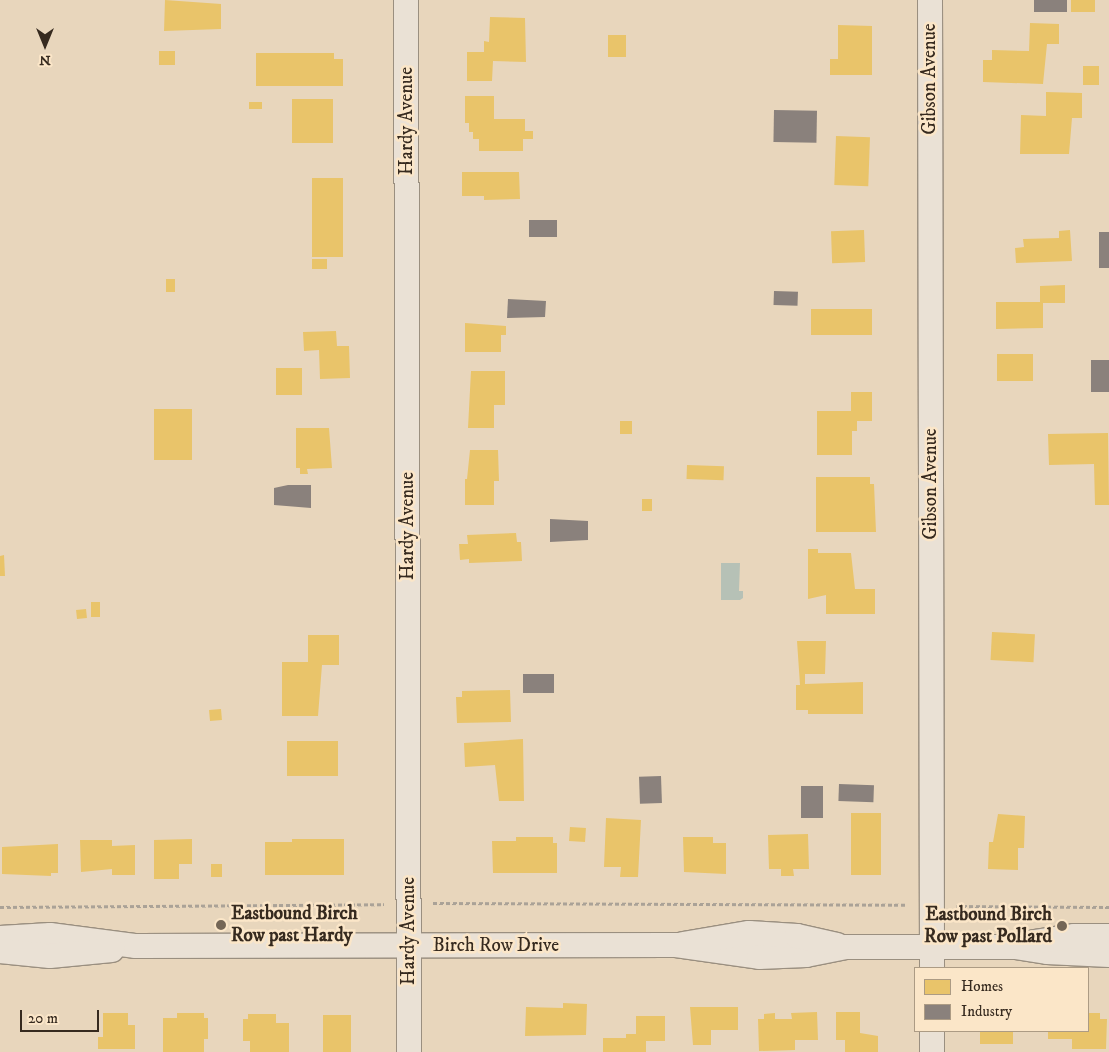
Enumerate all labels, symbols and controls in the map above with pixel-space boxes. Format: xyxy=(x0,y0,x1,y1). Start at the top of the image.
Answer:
north arrow xyxy=(20,20,70,70)
street label: Gibson Avenue xyxy=(919,23,941,135)
text: N xyxy=(39,51,51,69)
street label: Hardy Avenue xyxy=(396,67,418,175)
street label: Gibson Avenue xyxy=(920,428,942,540)
street label: Hardy Avenue xyxy=(397,472,419,580)
street label: Hardy Avenue xyxy=(398,877,420,985)
place label: Eastbound Birch Row past Hardy xyxy=(231,903,358,947)
place label: Eastbound Birch Row past Pollard xyxy=(924,904,1052,948)
marker: Eastbound Birch Row past Hardy xyxy=(215,919,227,931)
marker: Eastbound Birch Row past Pollard xyxy=(1056,920,1068,932)
street label: Birch Row Drive xyxy=(433,935,559,957)
legend xyxy=(914,967,1089,1032)
text: Homes xyxy=(961,977,1003,996)
scale bar xyxy=(22,1000,101,1032)
text: Industry xyxy=(961,1002,1012,1021)
text: 20 m xyxy=(28,1009,58,1028)

